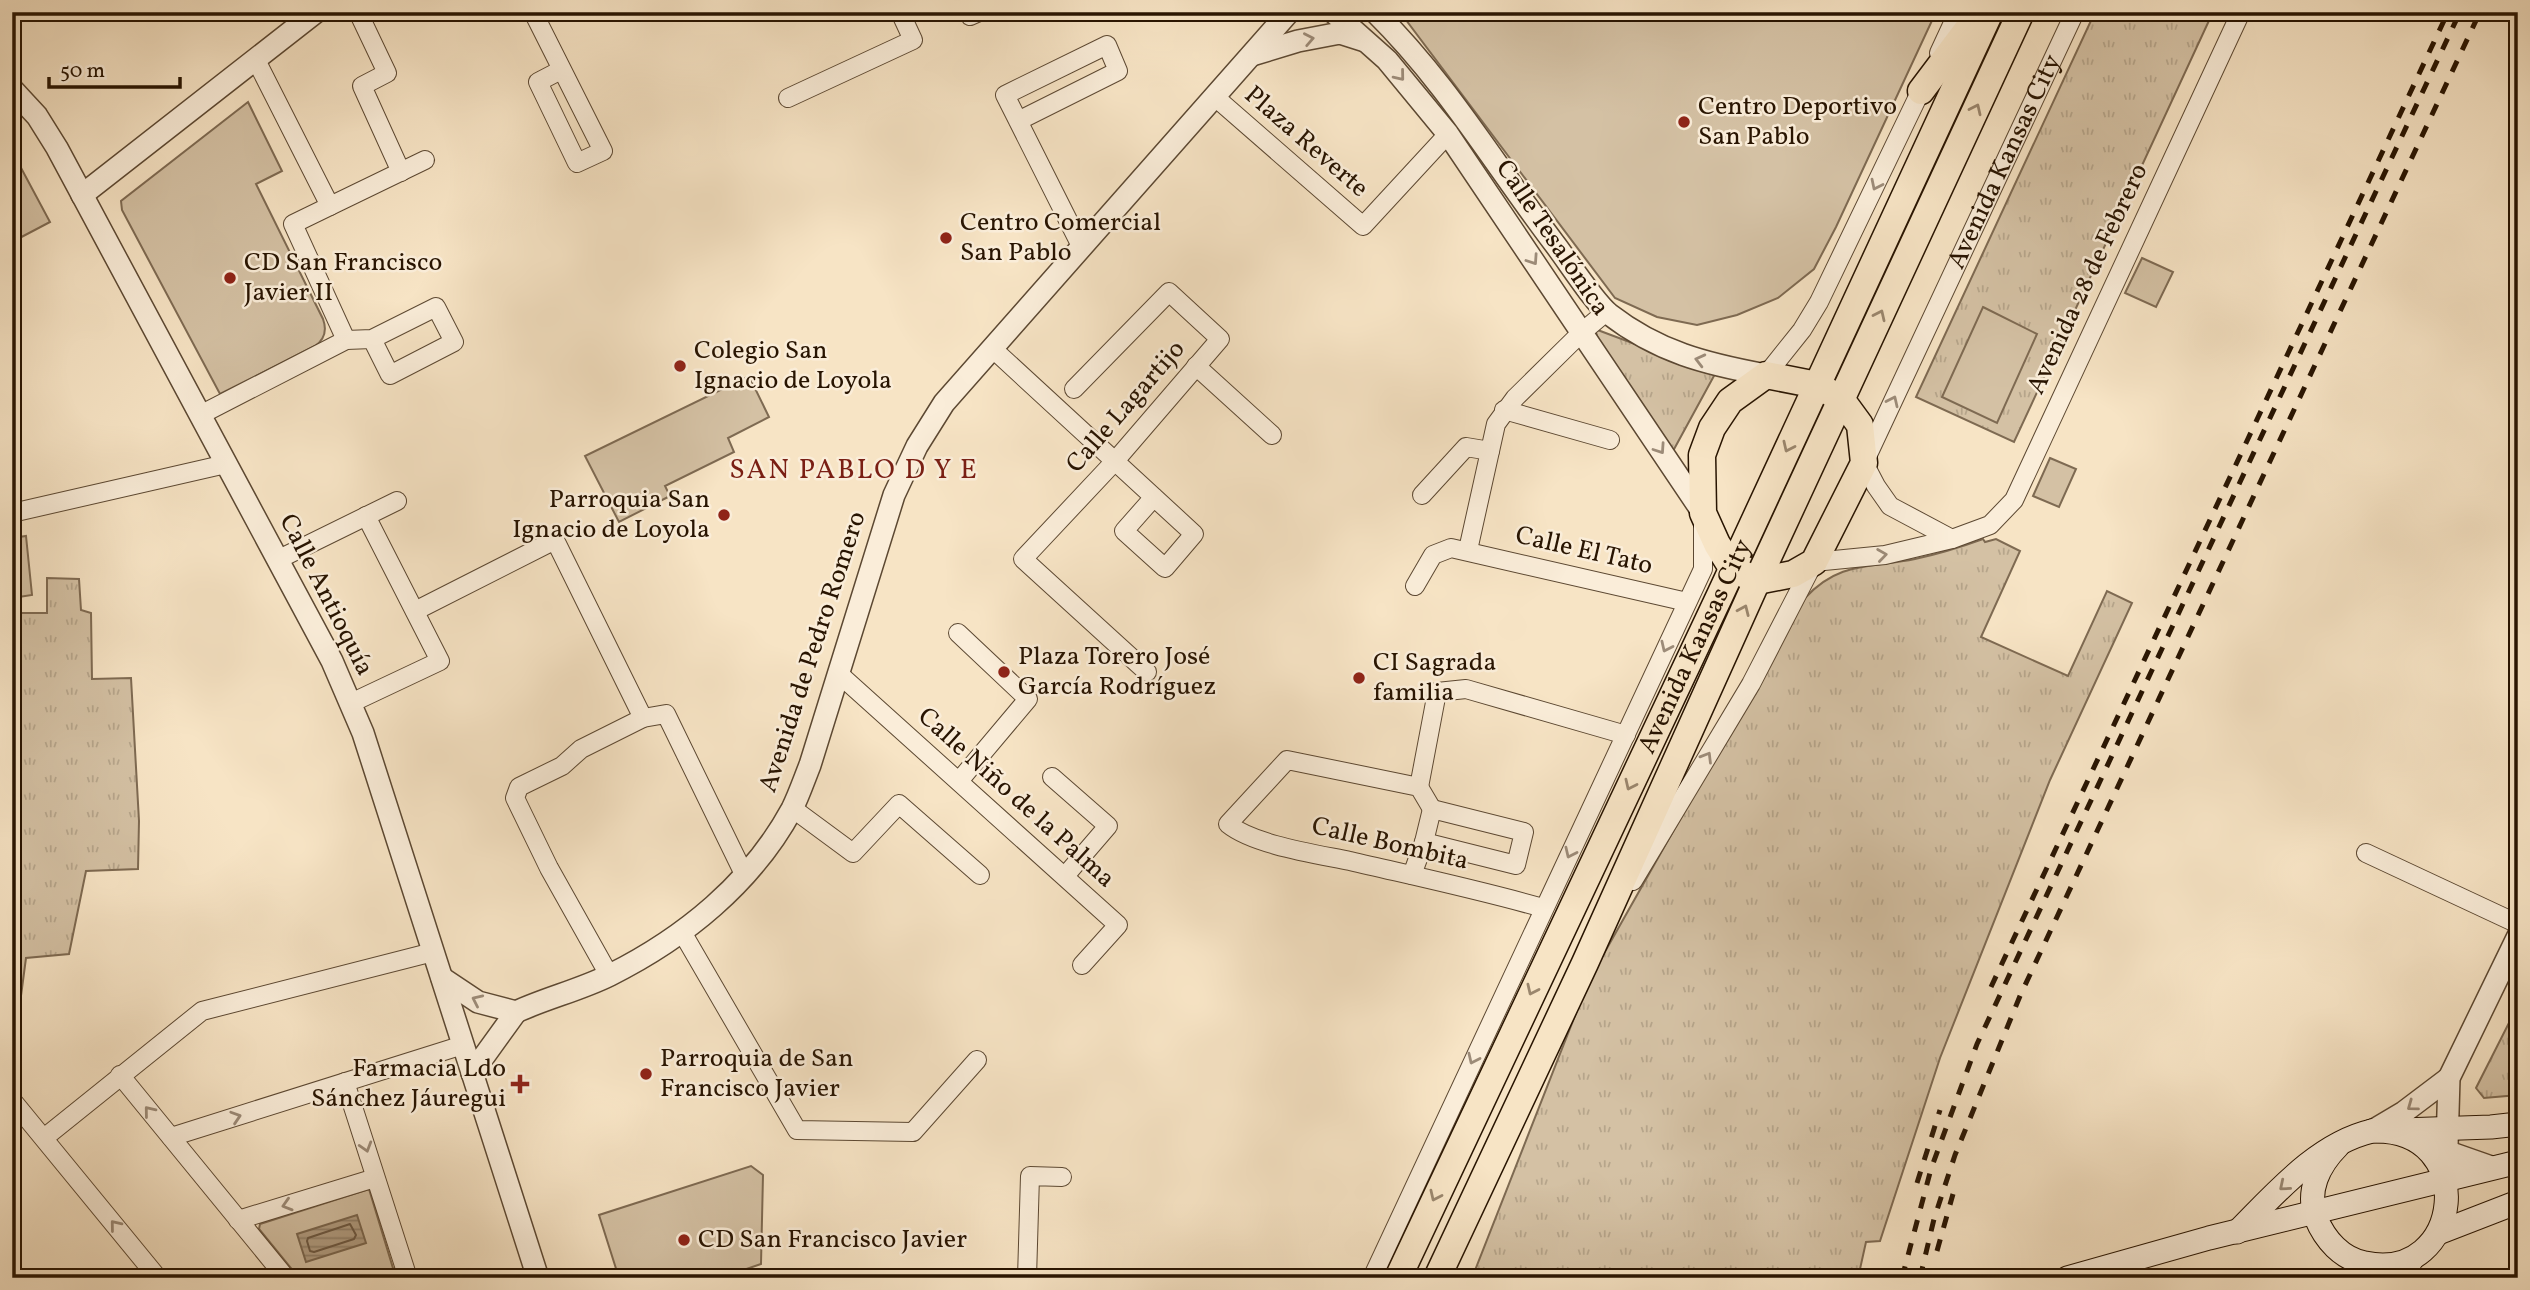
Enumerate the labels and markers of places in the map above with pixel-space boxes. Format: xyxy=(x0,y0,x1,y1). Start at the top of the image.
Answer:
place label: Centro Deportivo San Pablo xyxy=(1698,89,1897,155)
marker: Centro Deportivo San Pablo xyxy=(1676,114,1692,130)
place label: Centro Comercial San Pablo xyxy=(960,205,1161,271)
marker: Centro Comercial San Pablo xyxy=(938,230,954,246)
place label: CD San Francisco Javier II xyxy=(244,245,442,311)
marker: CD San Francisco Javier II xyxy=(222,270,238,286)
place label: Colegio San Ignacio de Loyola xyxy=(694,333,892,399)
marker: Colegio San Ignacio de Loyola xyxy=(672,358,688,374)
place label: Parroquia San Ignacio de Loyola xyxy=(512,482,710,548)
marker: Parroquia San Ignacio de Loyola xyxy=(716,507,732,523)
place label: Plaza Torero José García Rodríguez xyxy=(1018,639,1216,705)
place label: CI Sagrada familia xyxy=(1373,645,1496,711)
marker: Plaza Torero José García Rodríguez xyxy=(996,664,1012,680)
marker: CI Sagrada familia xyxy=(1351,670,1367,686)
place label: Parroquia de San Francisco Javier xyxy=(660,1041,854,1107)
place label: Farmacia Ldo Sánchez Jáuregui xyxy=(311,1051,506,1117)
marker: Parroquia de San Francisco Javier xyxy=(638,1066,654,1082)
marker: Farmacia Ldo Sánchez Jáuregui xyxy=(512,1076,528,1092)
place label: CD San Francisco Javier xyxy=(698,1222,967,1258)
marker: CD San Francisco Javier xyxy=(676,1232,692,1248)

